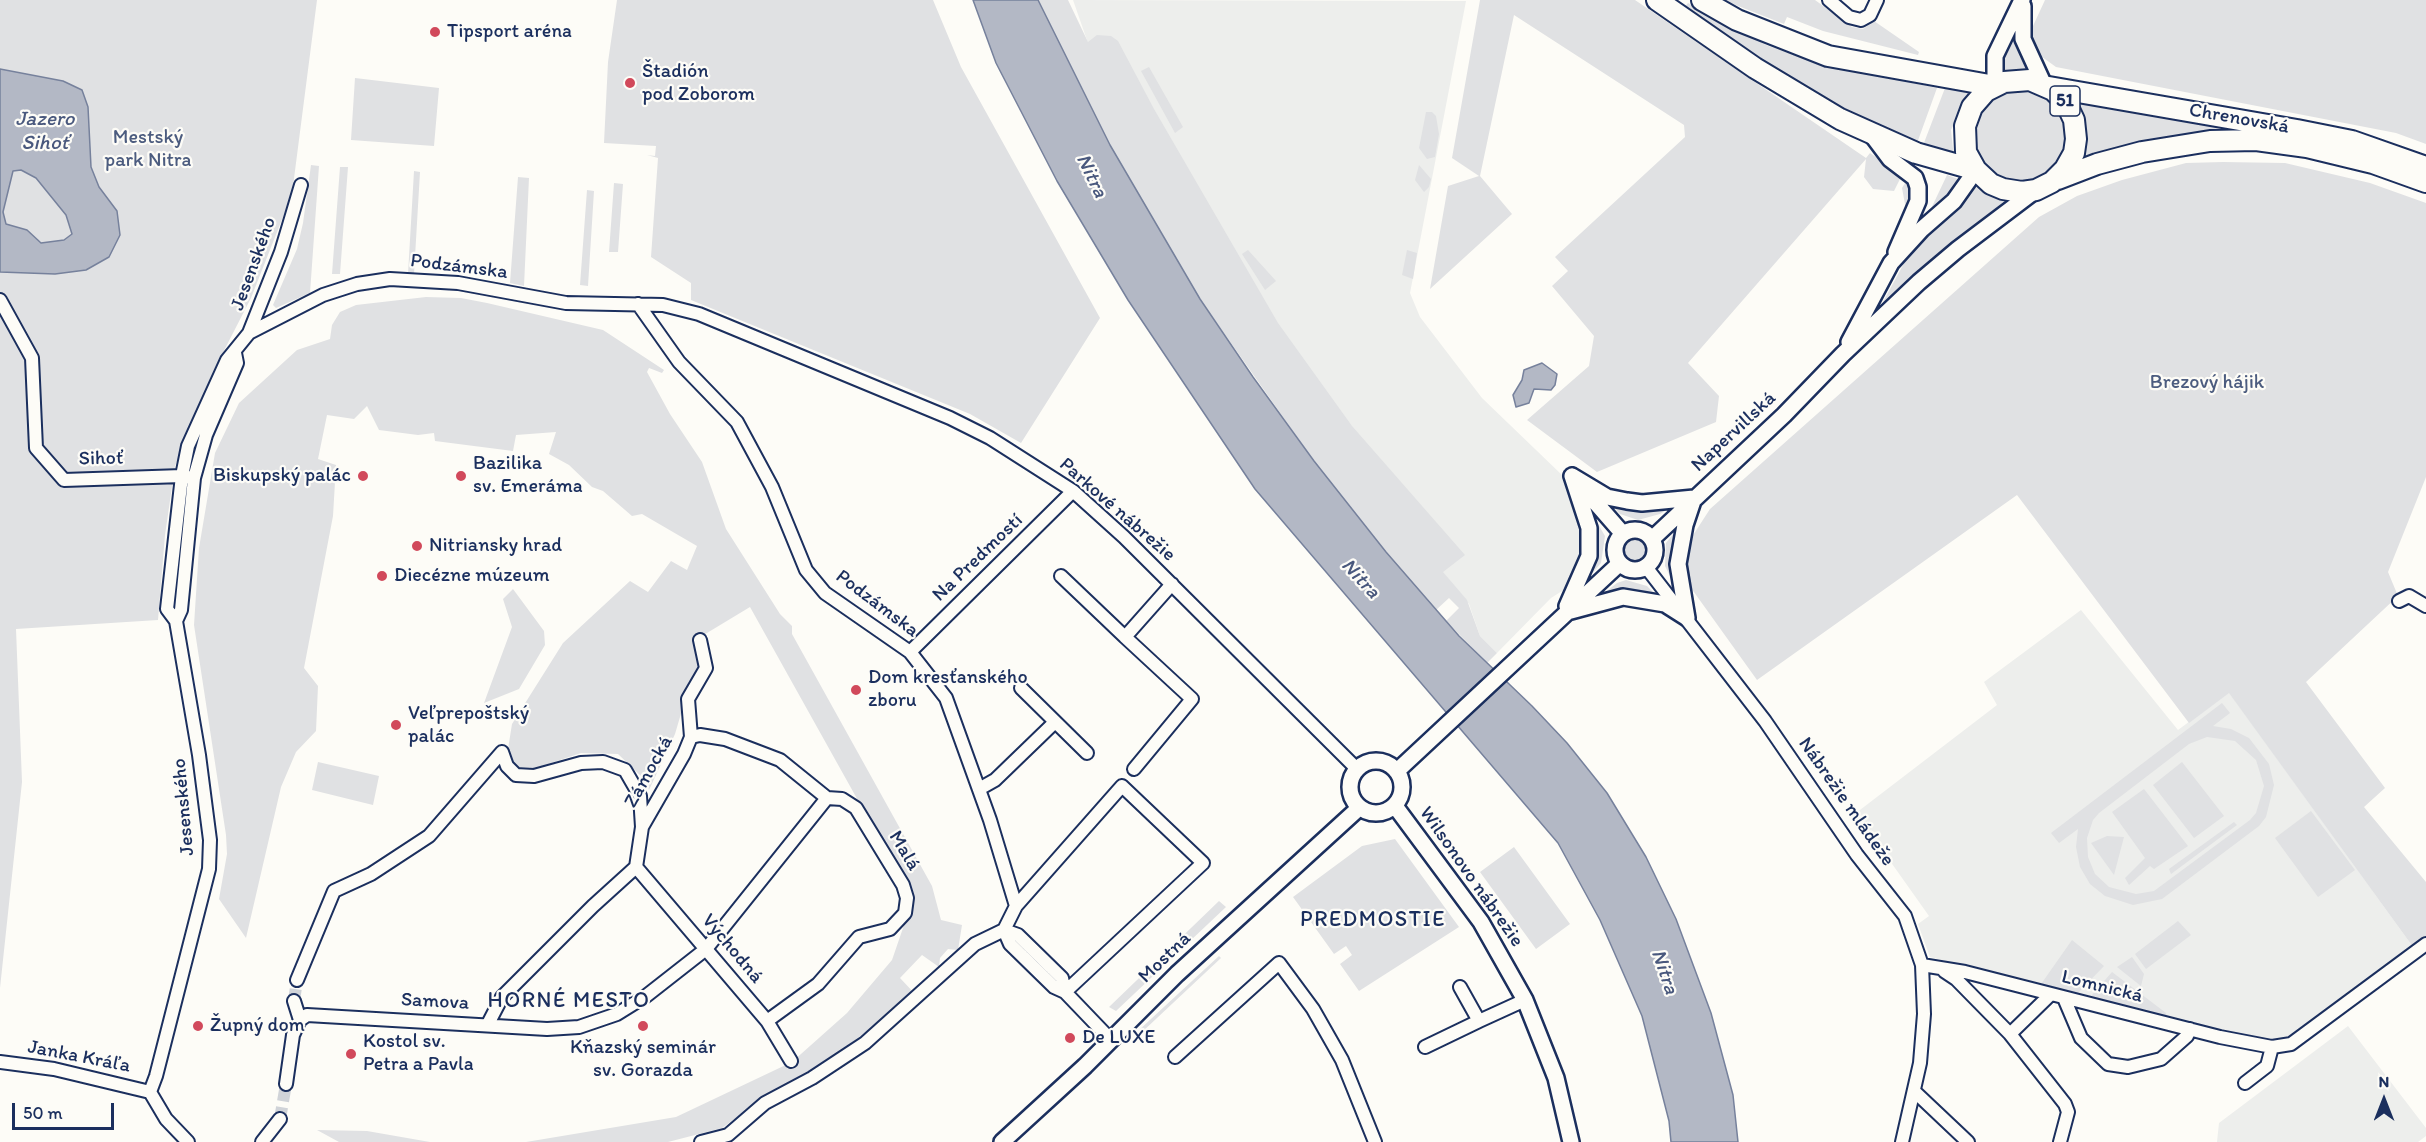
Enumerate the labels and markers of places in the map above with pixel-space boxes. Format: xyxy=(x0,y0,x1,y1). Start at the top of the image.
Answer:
place label: Tipsport aréna xyxy=(447,20,572,44)
marker: Tipsport aréna xyxy=(428,25,442,39)
place label: Štadión pod Zoborom xyxy=(642,60,755,107)
marker: Štadión pod Zoborom xyxy=(623,76,637,90)
place label: Bazilika sv. Emeráma xyxy=(473,452,583,499)
place label: Biskupský palác xyxy=(213,464,351,488)
marker: Biskupský palác xyxy=(356,469,370,483)
marker: Bazilika sv. Emeráma xyxy=(454,469,468,483)
place label: Nitriansky hrad xyxy=(429,534,562,558)
marker: Nitriansky hrad xyxy=(410,539,424,553)
place label: Diecézne múzeum xyxy=(394,564,550,588)
marker: Diecézne múzeum xyxy=(375,569,389,583)
place label: Dom kresťanského zboru xyxy=(868,666,1028,713)
marker: Dom kresťanského zboru xyxy=(849,683,863,697)
place label: Veľprepoštský palác xyxy=(408,702,529,749)
marker: Veľprepoštský palác xyxy=(389,718,403,732)
place label: Župný dom xyxy=(210,1014,305,1038)
marker: Župný dom xyxy=(191,1019,205,1033)
marker: Kňazský seminár sv. Gorazda xyxy=(636,1019,650,1033)
place label: De LUXE xyxy=(1082,1026,1155,1050)
place label: Kostol sv. Petra a Pavla xyxy=(363,1030,474,1077)
marker: De LUXE xyxy=(1063,1031,1077,1045)
place label: Kňazský seminár sv. Gorazda xyxy=(570,1036,716,1083)
marker: Kostol sv. Petra a Pavla xyxy=(344,1047,358,1061)

